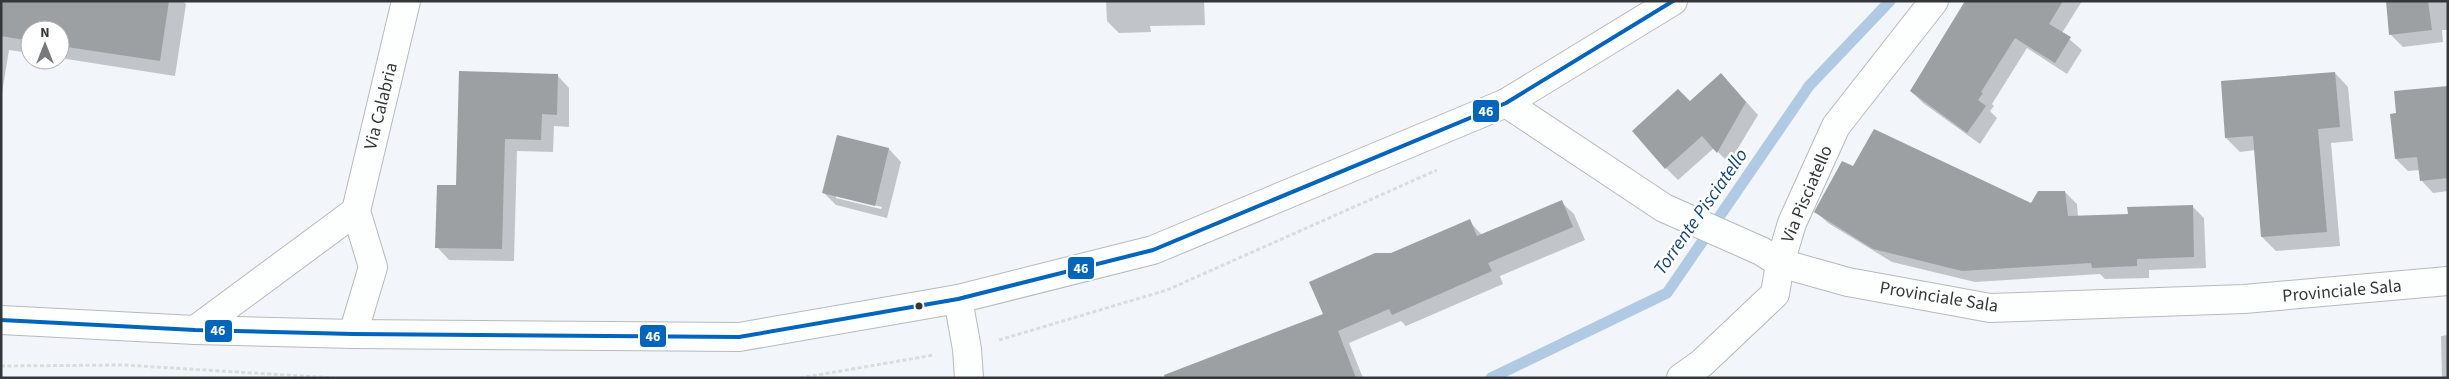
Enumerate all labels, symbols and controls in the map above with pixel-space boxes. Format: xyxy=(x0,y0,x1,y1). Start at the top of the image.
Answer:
north arrow xyxy=(20,20,70,70)
text: N xyxy=(40,23,50,43)
street label: Via Calabria xyxy=(358,60,404,152)
line badge: 46 xyxy=(1472,99,1500,123)
text: 46 xyxy=(1479,102,1493,122)
street label: Via Pisciatello xyxy=(1775,141,1839,247)
water label: Torrente Pisciatello xyxy=(1647,143,1755,281)
line badge: 46 xyxy=(1067,256,1095,280)
text: 46 xyxy=(1074,259,1088,279)
street label: Provinciale Sala xyxy=(2281,273,2403,309)
street label: Provinciale Sala xyxy=(1878,275,2000,319)
unlabelled marker xyxy=(914,301,924,311)
line badge: 46 xyxy=(204,319,233,343)
text: 46 xyxy=(211,321,225,341)
line badge: 46 xyxy=(639,324,667,348)
text: 46 xyxy=(646,327,660,347)

